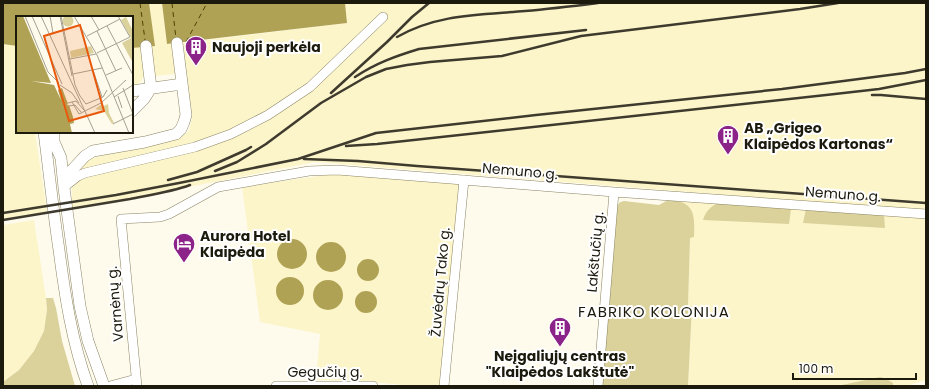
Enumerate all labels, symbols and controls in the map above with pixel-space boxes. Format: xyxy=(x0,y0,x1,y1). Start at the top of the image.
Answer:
inset map xyxy=(16,16,133,133)
building icon: Naujoji perkėla xyxy=(183,34,209,67)
place label: Naujoji perkėla xyxy=(212,37,321,57)
place label: AB „Grigeo Klaipėdos Kartonas“ xyxy=(744,118,893,154)
building icon: AB „Grigeo Klaipėdos Kartonas“ xyxy=(715,123,741,156)
street label: Nemuno g. xyxy=(481,158,559,184)
street label: Nemuno g. xyxy=(804,181,882,207)
street label: Lakštučių g. xyxy=(582,211,609,293)
place label: Aurora Hotel Klaipėda xyxy=(200,226,291,262)
street label: Žuvėdrų Tako g. xyxy=(425,226,455,338)
hotel icon: Aurora Hotel Klaipėda xyxy=(171,231,197,264)
street label: Varnėnų g. xyxy=(102,265,128,343)
district label: FABRIKO KOLONIJA xyxy=(578,301,730,322)
building icon: Neįgaliųjų centras "Klaipėdos Lakštutė" xyxy=(547,315,573,348)
place label: Neįgaliųjų centras "Klaipėdos Lakštutė" xyxy=(486,346,634,382)
scale bar xyxy=(793,355,916,381)
text: 100 m xyxy=(799,360,833,377)
street label: Gegučių g. xyxy=(287,362,363,382)

